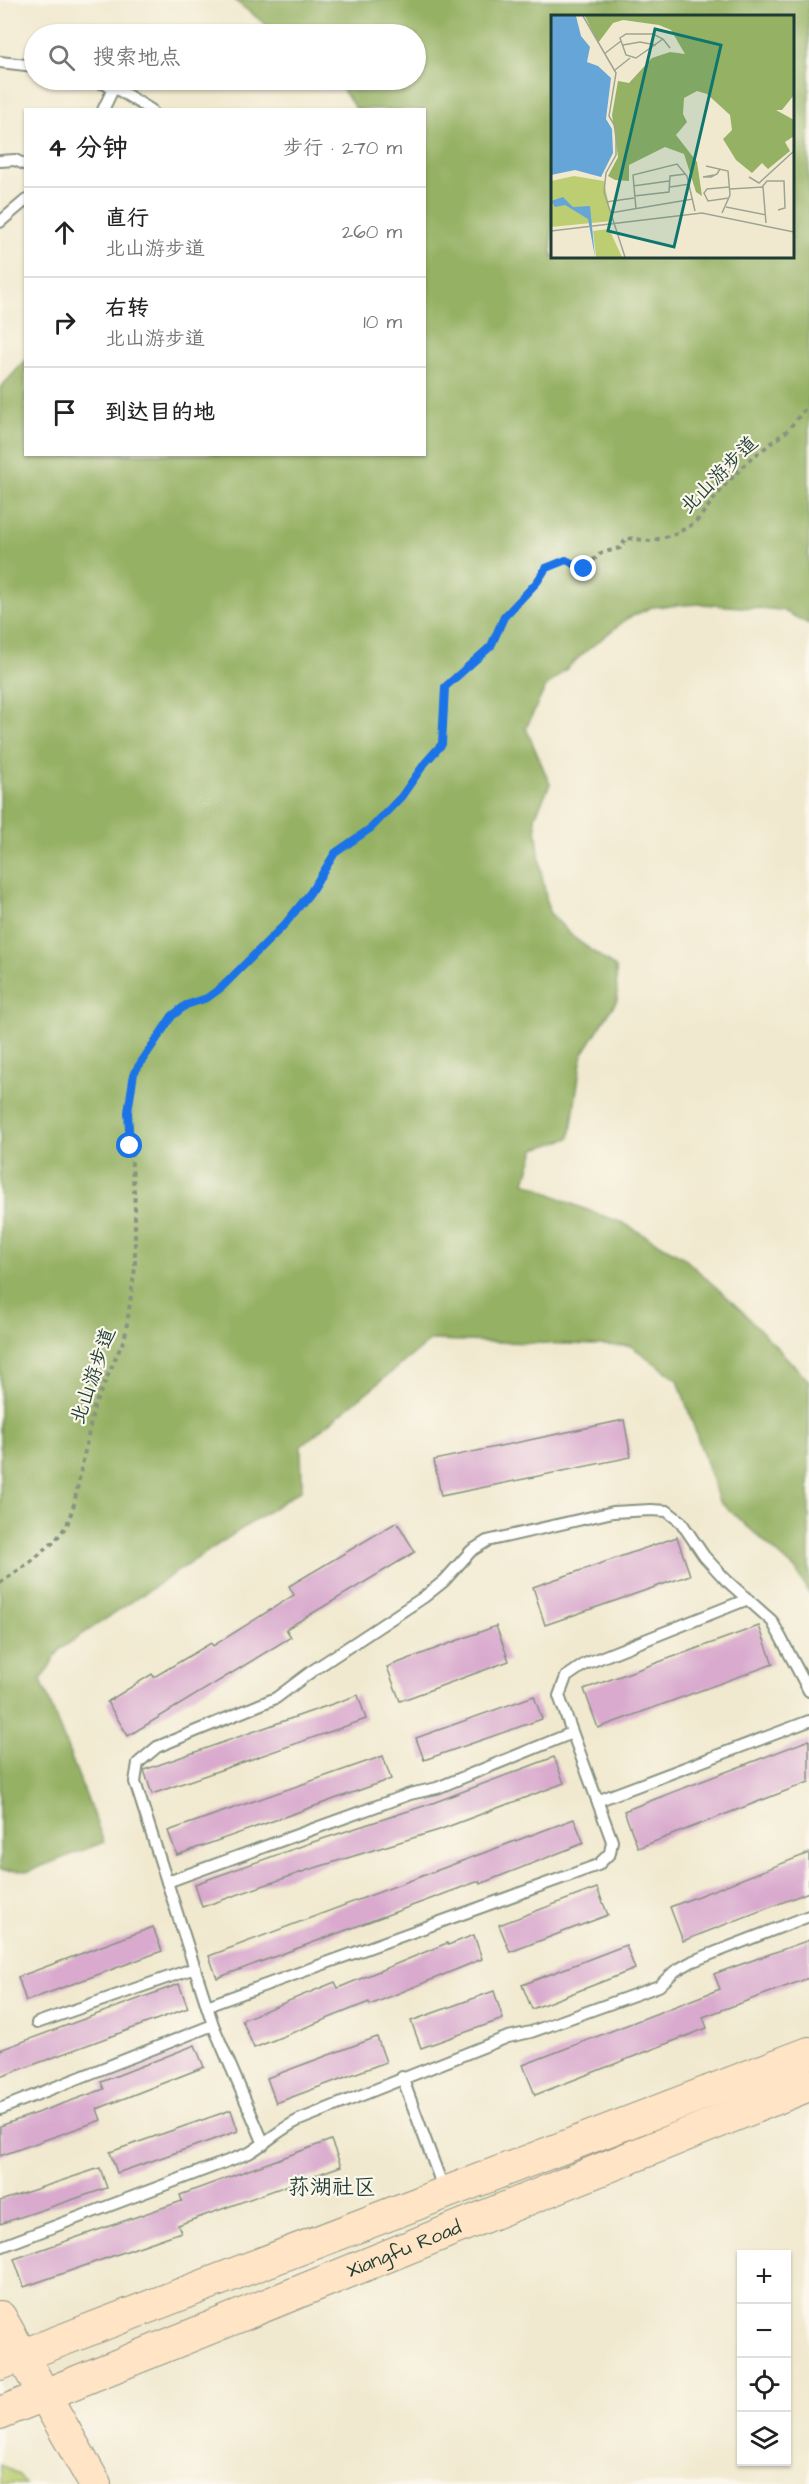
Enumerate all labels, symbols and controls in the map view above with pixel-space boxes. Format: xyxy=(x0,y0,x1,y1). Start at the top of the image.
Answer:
inset map xyxy=(551,15,794,258)
search box xyxy=(24,24,426,90)
icon: search xyxy=(45,41,78,74)
text: 搜索地点 xyxy=(93,42,181,73)
text: 4 分钟 xyxy=(48,130,128,166)
text: 步行 · 270 m xyxy=(283,134,402,162)
text: 直行 xyxy=(105,203,149,234)
icon: ahead xyxy=(48,216,81,249)
text: 260 m xyxy=(342,218,402,246)
text: 北山游步道 xyxy=(105,235,205,263)
text: 右转 xyxy=(105,293,149,324)
icon: right xyxy=(48,306,81,339)
text: 10 m xyxy=(363,308,402,336)
text: 北山游步道 xyxy=(105,325,205,353)
icon: arrive xyxy=(48,396,81,429)
text: 到达目的地 xyxy=(105,397,215,428)
street label: 北山游步道 xyxy=(674,430,764,520)
route end xyxy=(570,555,596,581)
route start xyxy=(116,1132,142,1158)
street label: 北山游步道 xyxy=(63,1324,123,1428)
district label: 荪湖社区 xyxy=(288,2172,376,2203)
street label: Xiangfu Road xyxy=(342,2213,466,2285)
map controls xyxy=(737,2250,791,2466)
button: + xyxy=(737,2250,791,2304)
button: − xyxy=(737,2304,791,2358)
button: locate xyxy=(737,2358,791,2412)
button: layers xyxy=(737,2412,791,2466)

